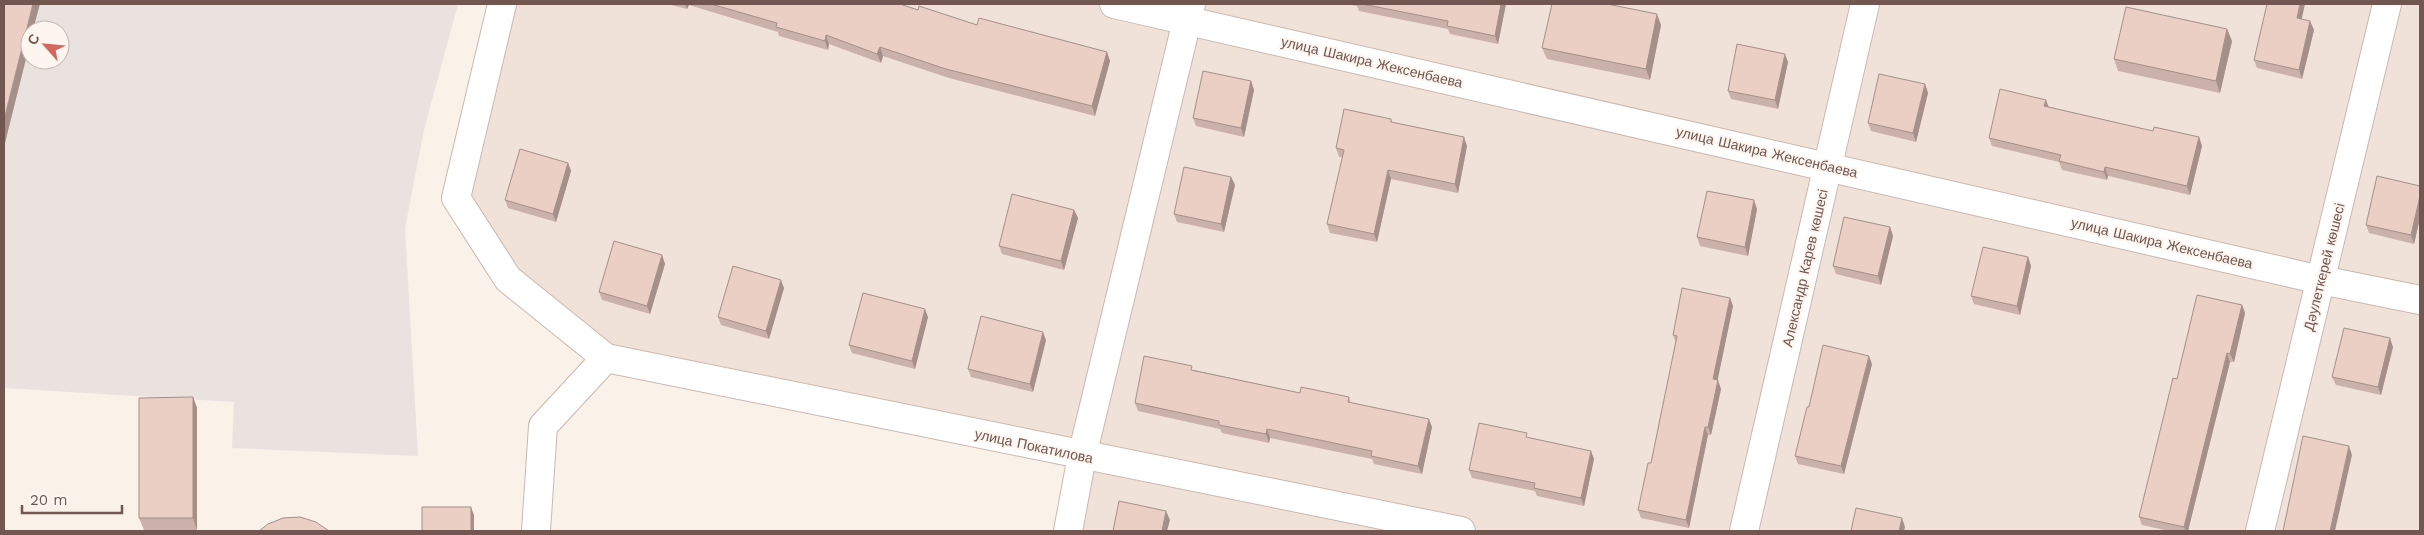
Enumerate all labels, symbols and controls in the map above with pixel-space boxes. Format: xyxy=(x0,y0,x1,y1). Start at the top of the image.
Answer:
north arrow xyxy=(20,20,70,70)
text: С xyxy=(24,31,43,47)
street label: улица Шакира Жексенбаева xyxy=(1280,33,1465,91)
street label: улица Шакира Жексенбаева xyxy=(1675,123,1860,181)
street label: Александр Карев көшесі xyxy=(1779,187,1831,349)
street label: Дәулеткерей көшесі xyxy=(2300,201,2348,333)
street label: улица Шакира Жексенбаева xyxy=(2070,214,2255,272)
street label: улица Покатилова xyxy=(973,426,1095,466)
scale bar xyxy=(22,482,122,514)
text: 20 m xyxy=(30,491,68,509)

